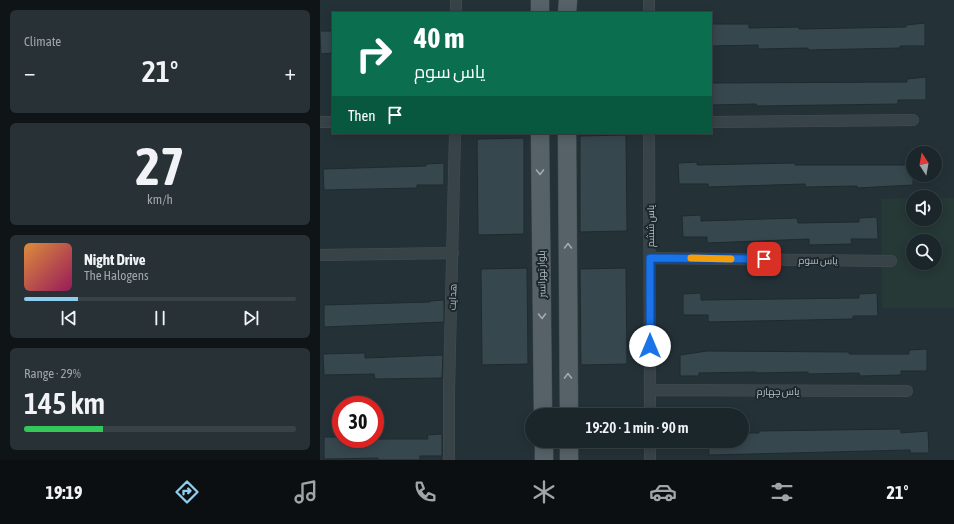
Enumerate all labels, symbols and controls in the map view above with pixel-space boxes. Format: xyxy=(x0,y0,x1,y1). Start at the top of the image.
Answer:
text: 40 m xyxy=(414,22,464,54)
icon: right xyxy=(348,28,400,80)
text: Climate xyxy=(24,34,61,49)
text: 21° xyxy=(142,54,178,88)
text: − xyxy=(24,59,35,85)
text: + xyxy=(285,59,296,85)
text: یاس سوم xyxy=(414,61,485,82)
icon: arrive xyxy=(384,104,406,126)
text: Then xyxy=(348,107,376,124)
text: 27 xyxy=(136,136,184,196)
north arrow xyxy=(906,146,942,182)
map controls xyxy=(906,146,942,270)
one-way arrow xyxy=(536,169,544,175)
button: sound xyxy=(906,190,942,226)
text: km/h xyxy=(147,192,173,207)
street label: یاس ششم xyxy=(645,204,658,247)
button: search xyxy=(906,234,942,270)
pin xyxy=(747,242,781,276)
one-way arrow xyxy=(564,243,572,249)
icon: arrive xyxy=(753,248,775,270)
street label: بلوار تهرانسر xyxy=(536,250,548,299)
text: Night Drive xyxy=(84,251,146,268)
street label: یاس سوم xyxy=(798,255,838,268)
text: The Halogens xyxy=(84,268,149,283)
street label: هدایت xyxy=(447,283,458,311)
icon: previous xyxy=(58,307,80,329)
icon: pause xyxy=(149,307,171,329)
icon: next xyxy=(240,307,262,329)
one-way arrow xyxy=(538,313,546,319)
position arrow xyxy=(629,325,671,367)
text: Range · 29% xyxy=(24,366,81,381)
one-way arrow xyxy=(564,373,573,379)
text: 145 km xyxy=(24,386,105,420)
street label: یاس چهارم xyxy=(756,386,800,399)
speed limit sign: 30 xyxy=(332,396,384,448)
text: 19:20 · 1 min · 90 m xyxy=(585,419,689,436)
icon: directions xyxy=(173,478,201,506)
icon: music xyxy=(292,478,320,506)
icon: phone xyxy=(411,478,439,506)
icon: climate xyxy=(530,478,558,506)
icon: car xyxy=(649,478,677,506)
icon: filters xyxy=(768,478,796,506)
text: 19:19 xyxy=(45,482,82,503)
text: 21° xyxy=(887,482,909,503)

